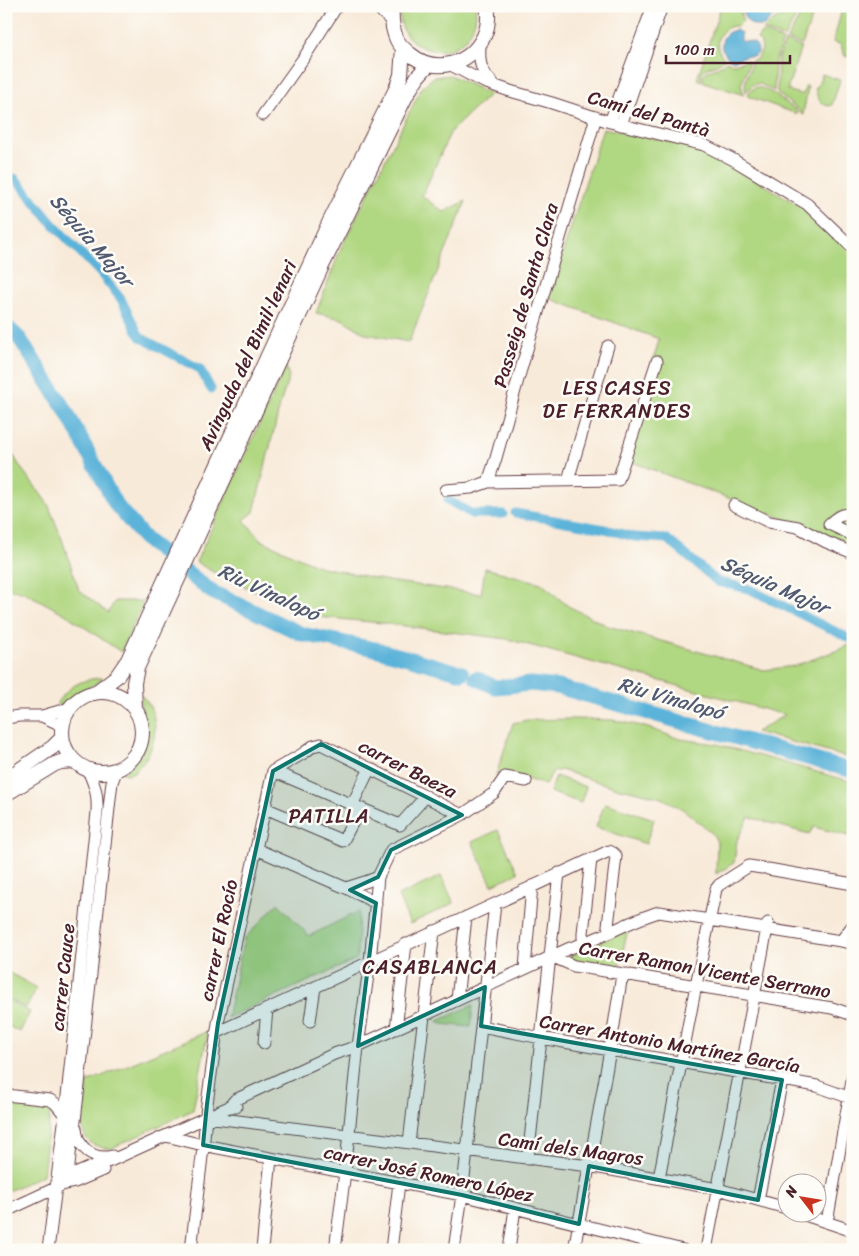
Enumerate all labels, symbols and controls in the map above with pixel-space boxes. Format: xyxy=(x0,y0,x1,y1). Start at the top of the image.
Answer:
scale bar xyxy=(666,32,790,64)
text: 100 m xyxy=(674,37,715,63)
street label: Camí del Pantà xyxy=(584,80,714,147)
water label: Séquia Major xyxy=(41,185,145,298)
street label: Passeig de Santa Clara xyxy=(483,198,568,391)
street label: Avinguda del Bimil·lenari xyxy=(188,254,306,457)
district label: LES CASES DE FERRANDES xyxy=(542,371,692,429)
water label: Séquia Major xyxy=(715,546,838,626)
water label: Riu Vinalopó xyxy=(212,554,329,633)
water label: Riu Vinalopó xyxy=(614,667,731,731)
street label: carrer Baeza xyxy=(353,729,463,808)
district label: PATILLA xyxy=(288,799,370,834)
street label: carrer El Rocío xyxy=(190,876,248,1004)
street label: carrer Cauce xyxy=(40,921,85,1032)
street label: Carrer Ramon Vicente Serrano xyxy=(576,931,834,1008)
district label: CASABLANCA xyxy=(362,950,498,985)
street label: Carrer Antonio Martínez García xyxy=(537,1004,803,1083)
street label: Camí dels Magros xyxy=(496,1122,646,1175)
street label: carrer José Romero López xyxy=(321,1135,538,1212)
north arrow xyxy=(776,1174,826,1224)
text: N xyxy=(778,1181,805,1203)

